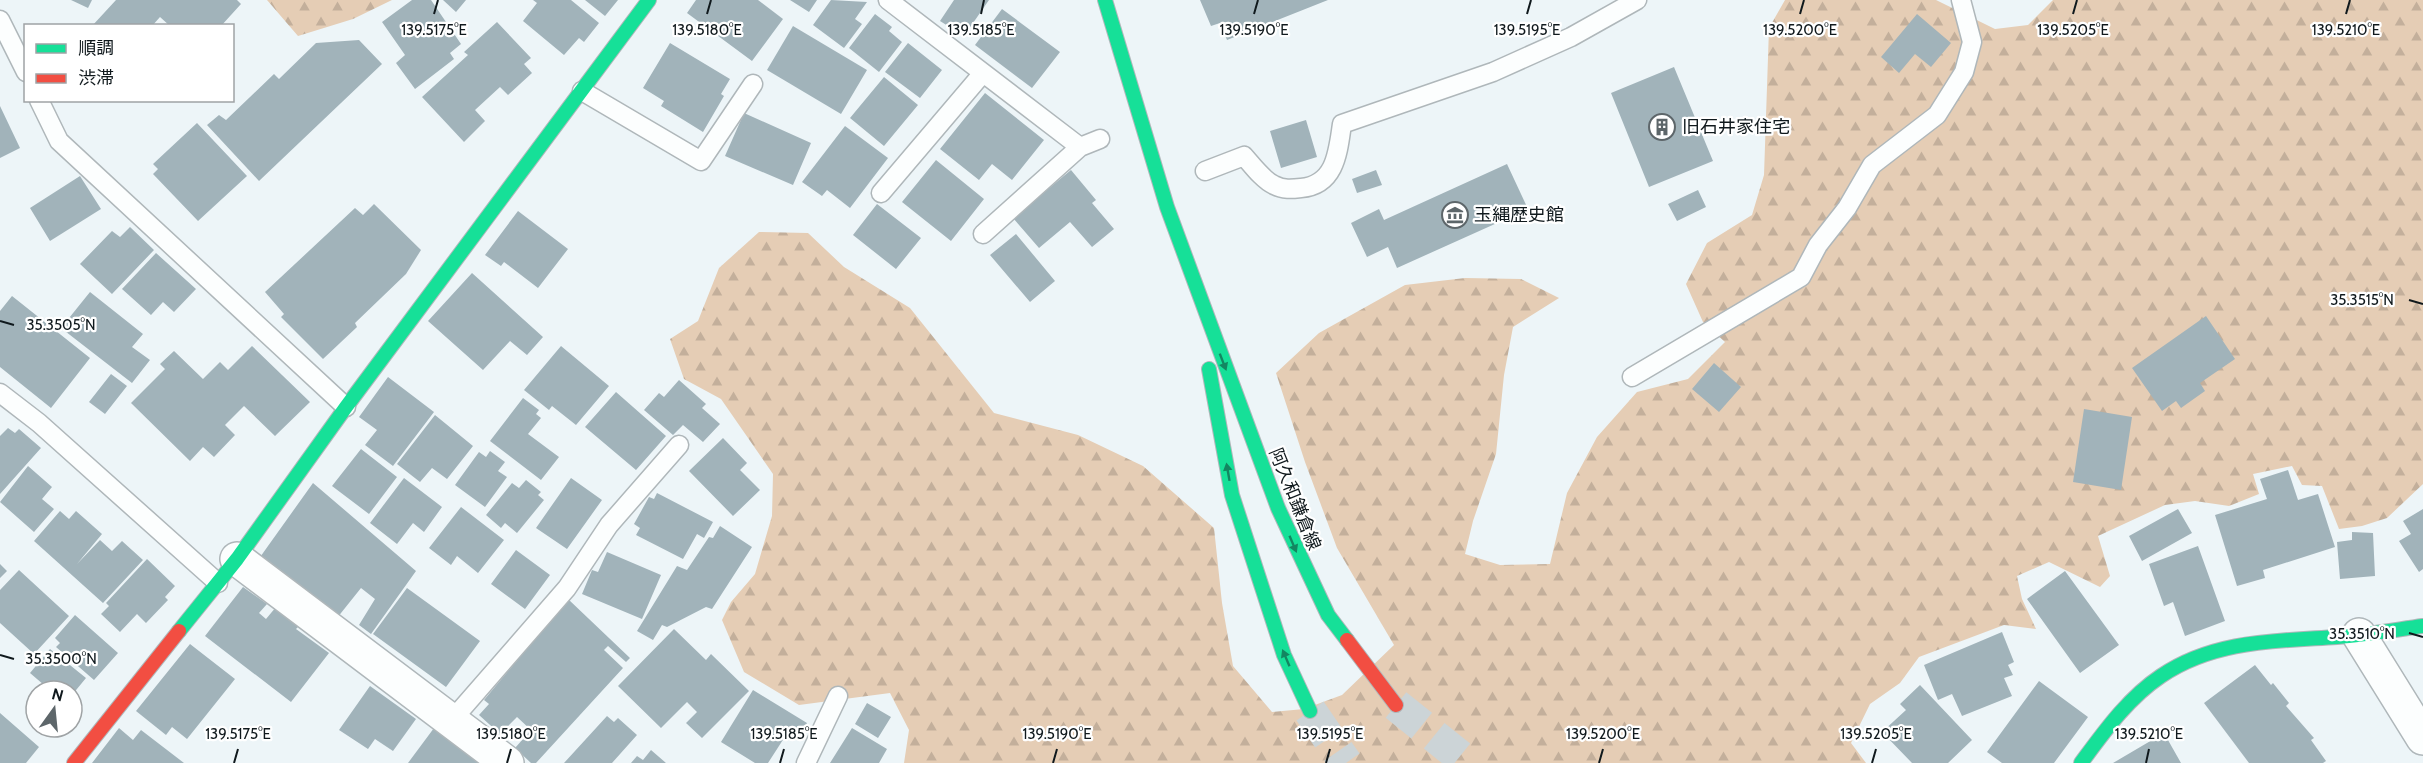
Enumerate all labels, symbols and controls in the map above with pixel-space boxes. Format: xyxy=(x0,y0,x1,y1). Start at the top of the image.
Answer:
text: 139.5175°E xyxy=(401,21,467,39)
text: 139.5180°E xyxy=(672,21,742,39)
text: 139.5185°E xyxy=(947,21,1015,39)
text: 139.5190°E xyxy=(1220,21,1289,39)
text: 139.5195°E xyxy=(1494,21,1560,39)
text: 139.5200°E xyxy=(1763,21,1837,39)
text: 139.5205°E xyxy=(2037,21,2109,39)
text: 139.5210°E xyxy=(2312,21,2380,39)
legend xyxy=(24,24,234,102)
text: 順調 xyxy=(78,37,114,59)
text: 渋滞 xyxy=(78,67,114,89)
building icon: 旧石井家住宅 xyxy=(1647,112,1677,142)
place label: 旧石井家住宅 xyxy=(1682,116,1790,138)
museum icon: 玉縄歴史館 xyxy=(1440,200,1470,230)
place label: 玉縄歴史館 xyxy=(1474,204,1564,226)
text: 35.3515°N xyxy=(2330,291,2394,309)
text: 35.3505°N xyxy=(26,316,96,334)
one-way arrow xyxy=(1218,354,1228,372)
street label: 阿久和鎌倉線 xyxy=(1265,445,1325,553)
one-way arrow xyxy=(1223,462,1232,481)
one-way arrow xyxy=(1288,536,1298,554)
text: 35.3510°N xyxy=(2329,625,2395,643)
one-way arrow xyxy=(1281,649,1290,667)
text: 35.3500°N xyxy=(25,650,97,668)
north arrow xyxy=(24,679,84,739)
text: N xyxy=(50,684,66,706)
text: 139.5175°E xyxy=(205,725,271,743)
text: 139.5180°E xyxy=(476,725,546,743)
text: 139.5185°E xyxy=(750,725,818,743)
text: 139.5190°E xyxy=(1023,725,1092,743)
text: 139.5195°E xyxy=(1297,725,1363,743)
text: 139.5200°E xyxy=(1566,725,1640,743)
text: 139.5205°E xyxy=(1840,725,1912,743)
text: 139.5210°E xyxy=(2115,725,2183,743)

